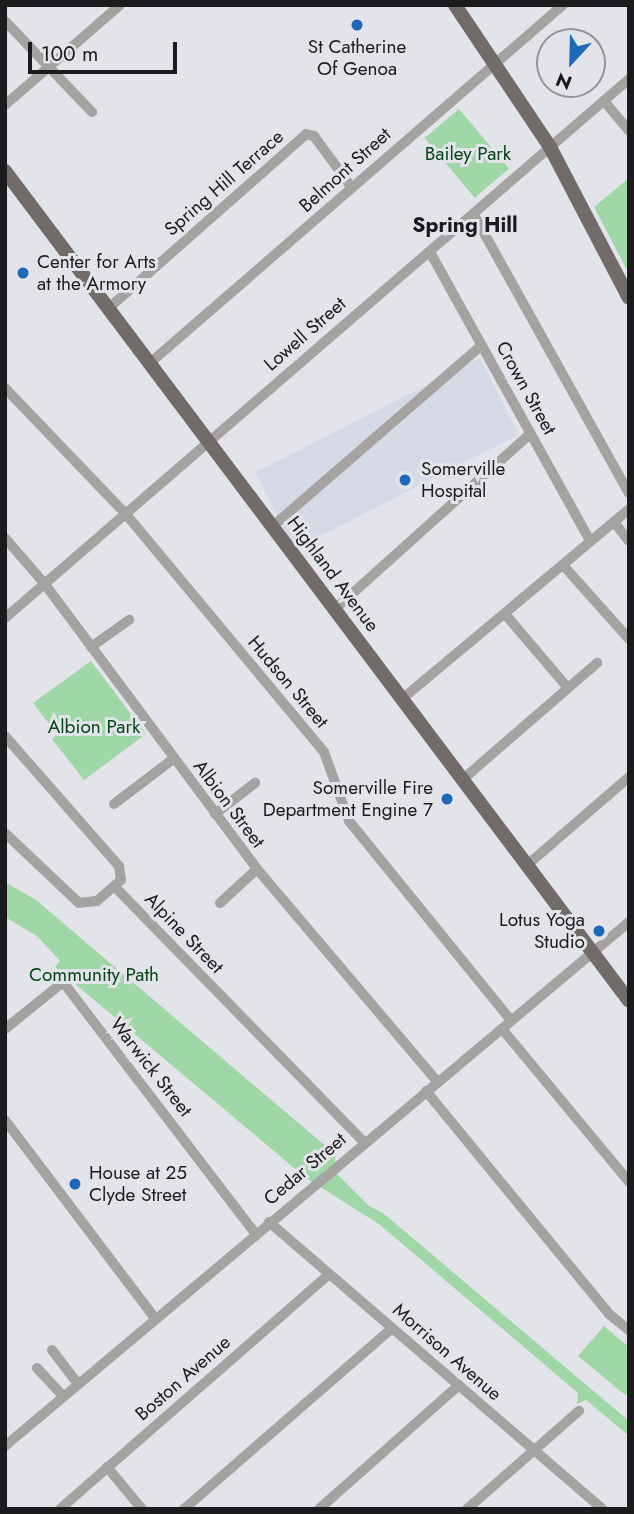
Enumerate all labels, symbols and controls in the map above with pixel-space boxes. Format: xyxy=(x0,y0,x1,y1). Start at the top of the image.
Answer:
marker: St Catherine Of Genoa xyxy=(349,17,365,33)
scale bar xyxy=(32,28,180,72)
north arrow xyxy=(536,28,606,98)
place label: St Catherine Of Genoa xyxy=(308,36,406,80)
text: 100 m xyxy=(41,39,98,69)
text: N xyxy=(552,66,576,96)
street label: Belmont Street xyxy=(294,123,396,217)
street label: Spring Hill Terrace xyxy=(160,125,288,241)
park label: Bailey Park xyxy=(425,143,511,165)
district label: Spring Hill xyxy=(412,212,518,238)
place label: Center for Arts at the Armory xyxy=(37,251,156,295)
marker: Center for Arts at the Armory xyxy=(15,265,31,281)
street label: Lowell Street xyxy=(259,292,351,376)
street label: Crown Street xyxy=(491,337,561,439)
place label: Somerville Hospital xyxy=(421,458,505,502)
marker: Somerville Hospital xyxy=(395,470,415,490)
street label: Highland Avenue xyxy=(282,512,384,636)
street label: Hudson Street xyxy=(243,631,333,733)
park label: Albion Park xyxy=(48,716,140,738)
street label: Albion Street xyxy=(189,756,269,852)
place label: Somerville Fire Department Engine 7 xyxy=(263,777,433,821)
marker: Somerville Fire Department Engine 7 xyxy=(439,791,455,807)
street label: Alpine Street xyxy=(140,888,228,978)
place label: Lotus Yoga Studio xyxy=(499,909,585,953)
marker: Lotus Yoga Studio xyxy=(591,923,607,939)
park label: Community Path xyxy=(29,964,159,986)
street label: Warwick Street xyxy=(105,1013,197,1121)
street label: Cedar Street xyxy=(259,1128,351,1210)
place label: House at 25 Clyde Street xyxy=(89,1162,187,1206)
marker: House at 25 Clyde Street xyxy=(67,1176,83,1192)
street label: Morrison Avenue xyxy=(388,1299,506,1405)
street label: Boston Avenue xyxy=(131,1331,235,1425)

